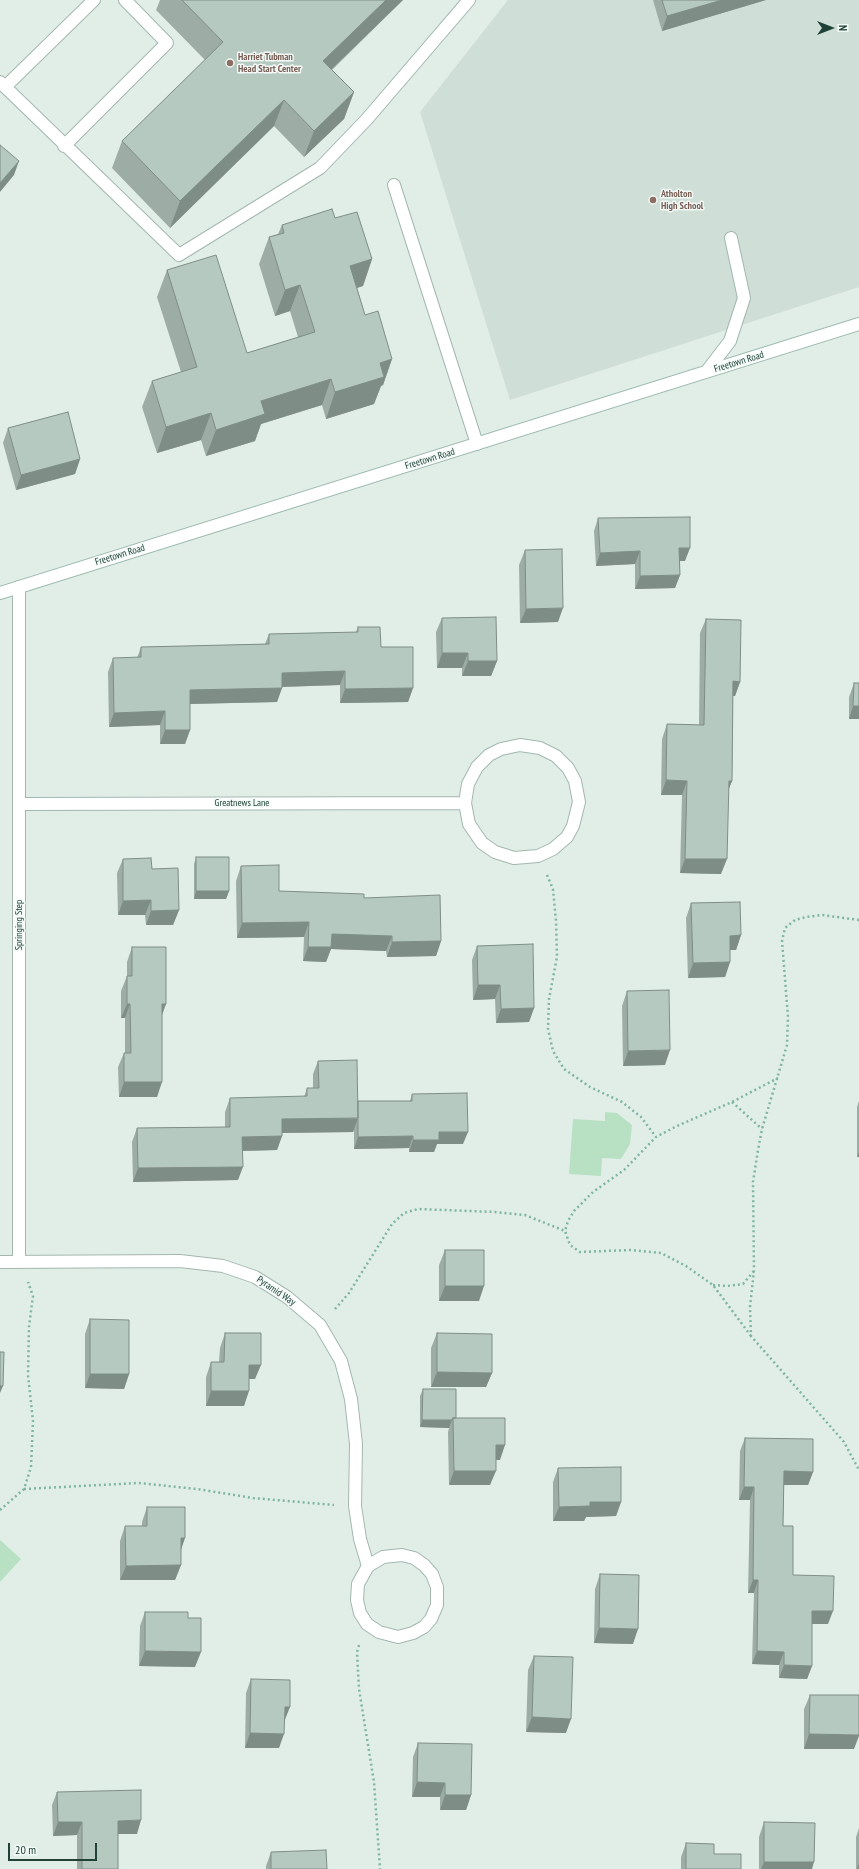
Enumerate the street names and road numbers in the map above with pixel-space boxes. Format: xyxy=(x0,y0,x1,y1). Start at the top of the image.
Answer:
street label: Freetown Road xyxy=(713,349,765,375)
street label: Freetown Road xyxy=(404,446,456,472)
street label: Freetown Road xyxy=(94,542,146,568)
street label: Greatnews Lane xyxy=(215,797,269,809)
street label: Springing Step xyxy=(13,900,25,950)
street label: Pyramid Way xyxy=(254,1274,298,1308)

